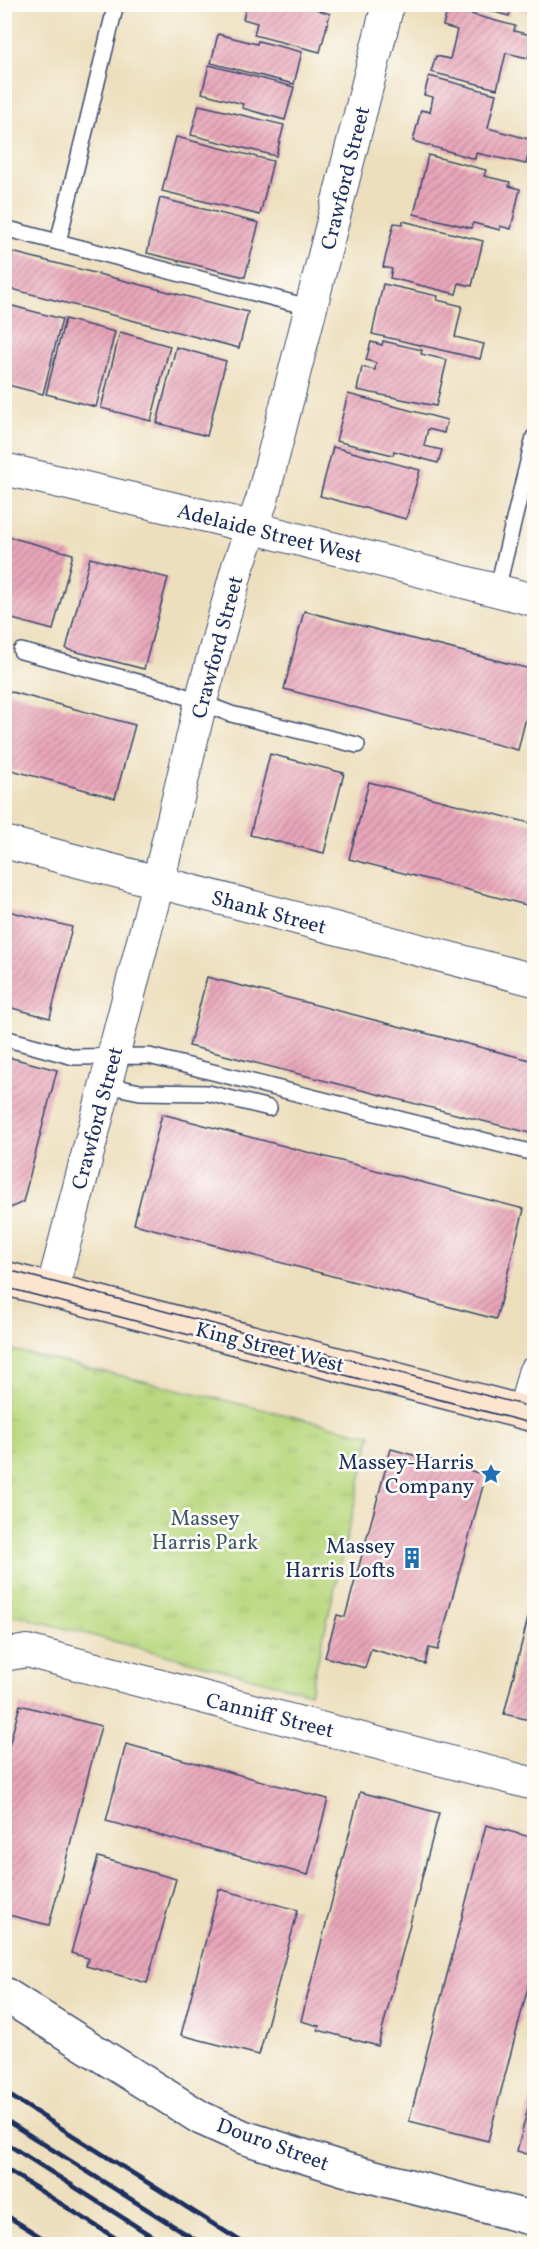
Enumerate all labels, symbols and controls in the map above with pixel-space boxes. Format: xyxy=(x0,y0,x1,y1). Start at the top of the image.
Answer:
street label: Crawford Street xyxy=(315,104,378,253)
street label: Adelaide Street West xyxy=(174,497,365,571)
street label: Crawford Street xyxy=(185,573,251,722)
street label: Shank Street xyxy=(208,884,329,943)
street label: Crawford Street xyxy=(65,1044,131,1193)
street label: King Street West xyxy=(192,1316,347,1381)
place label: Massey-Harris Company xyxy=(338,1449,475,1502)
place icon: Massey-Harris Company xyxy=(479,1462,503,1486)
park label: Massey Harris Park xyxy=(152,1505,259,1558)
place label: Massey Harris Lofts xyxy=(285,1533,396,1586)
building icon: Massey Harris Lofts xyxy=(400,1546,424,1570)
street label: Canniff Street xyxy=(203,1687,337,1746)
street label: Douro Street xyxy=(212,2112,333,2179)

